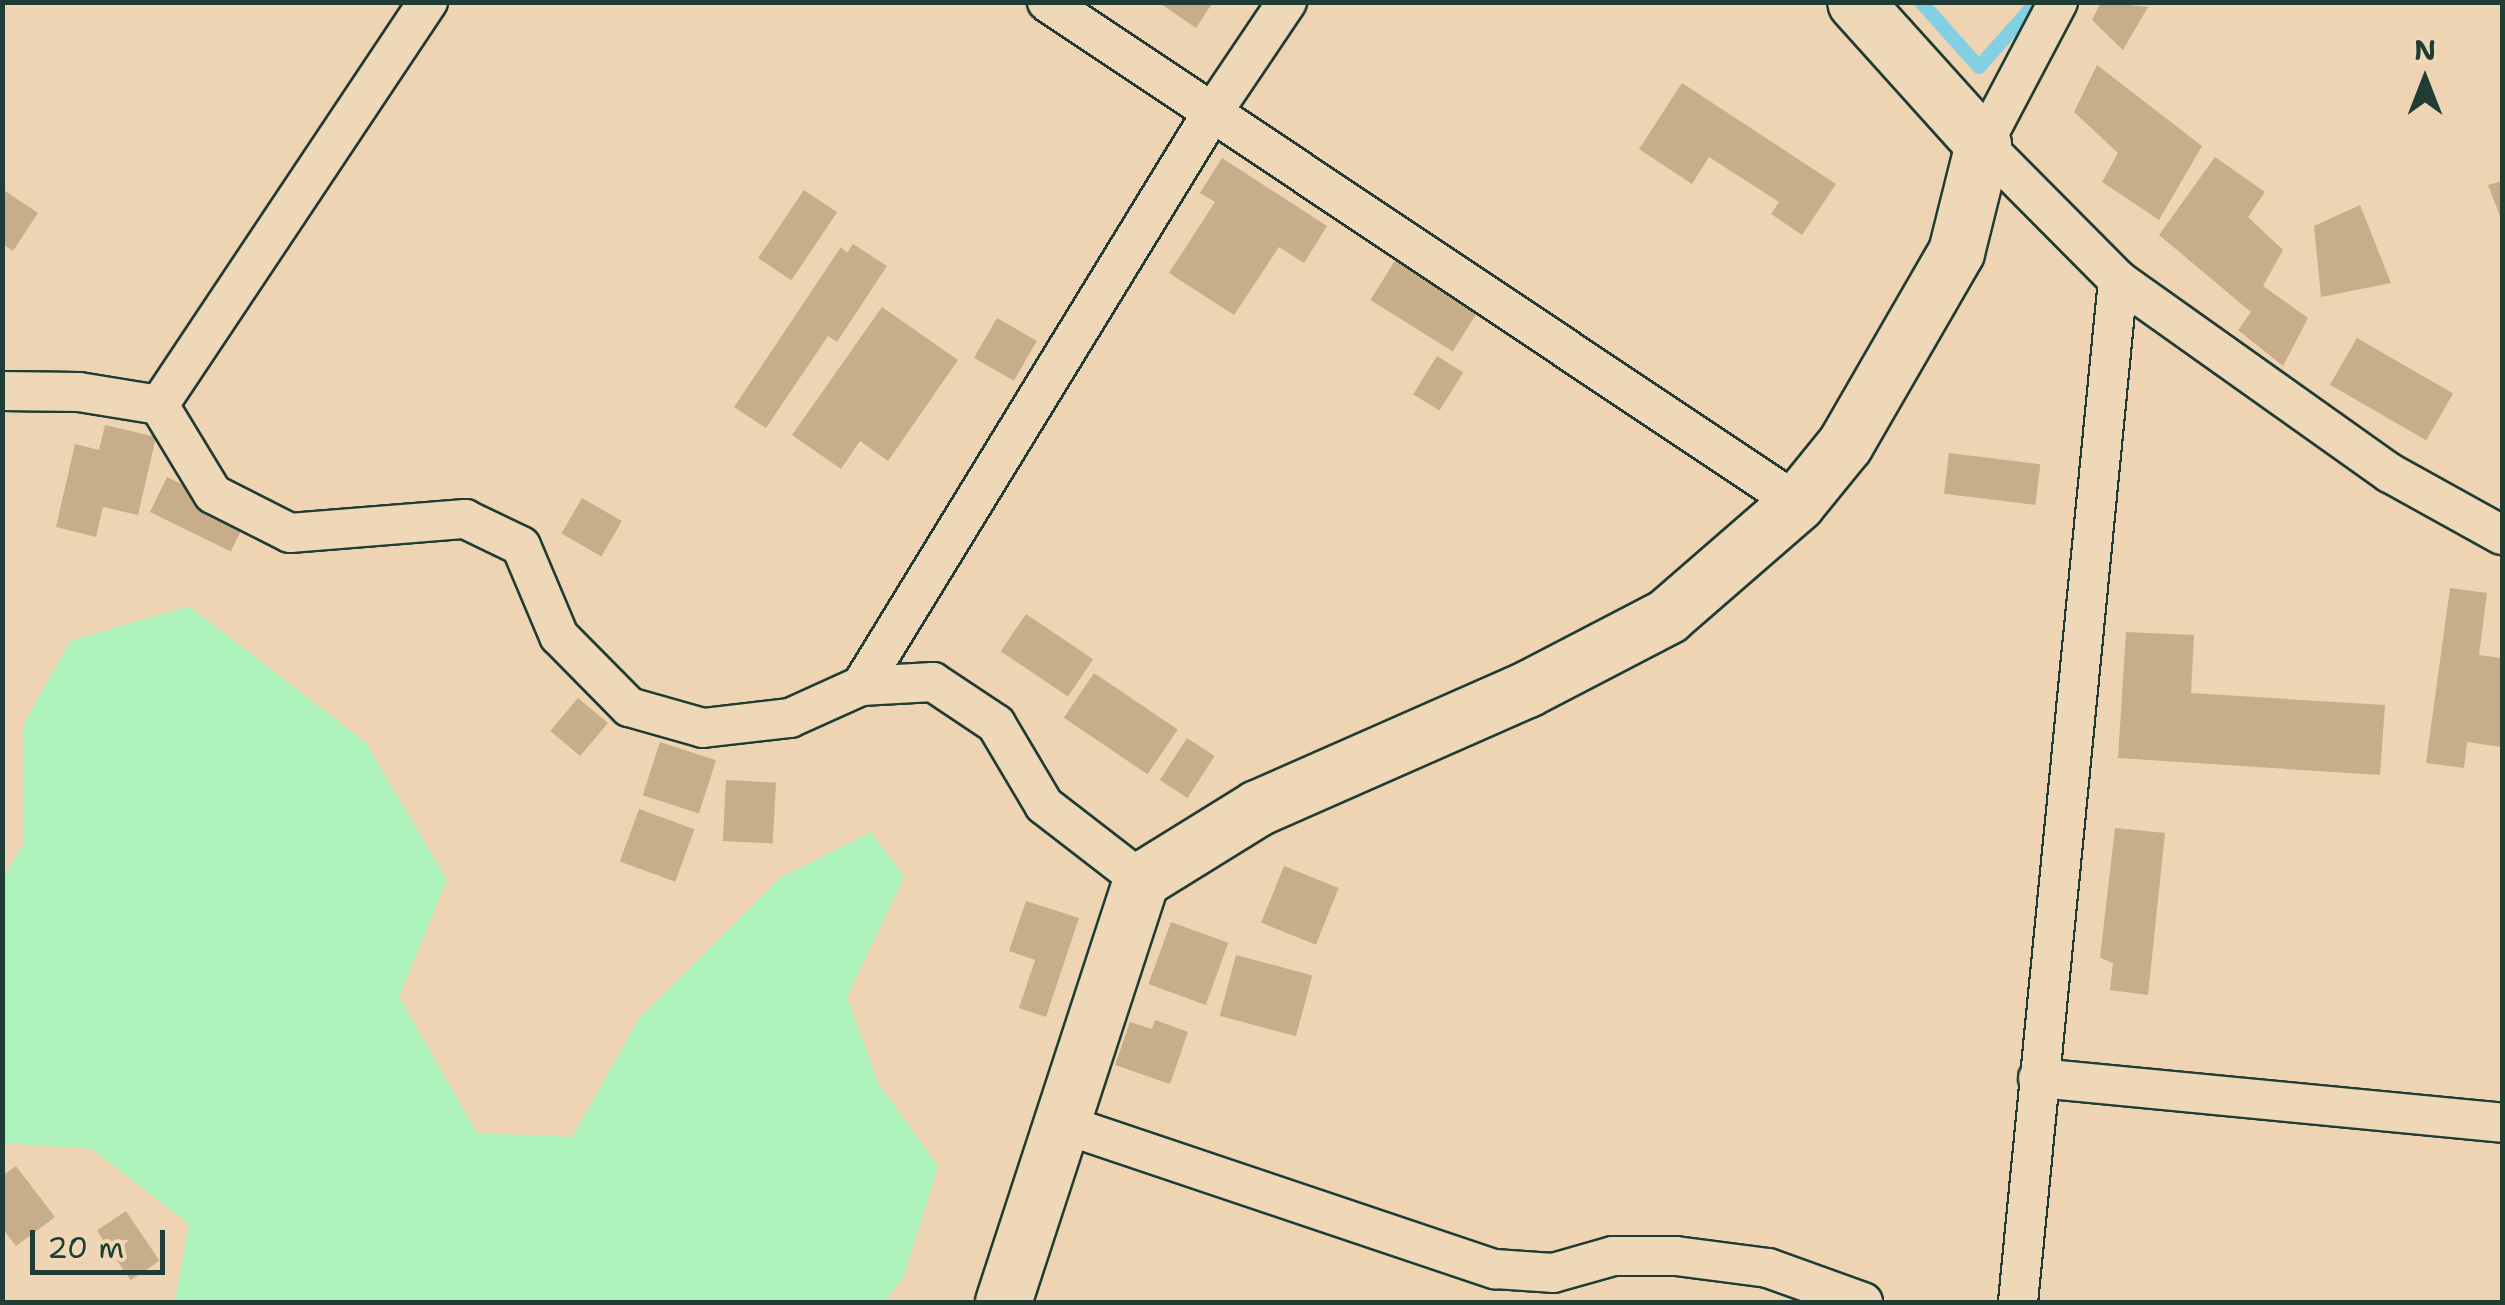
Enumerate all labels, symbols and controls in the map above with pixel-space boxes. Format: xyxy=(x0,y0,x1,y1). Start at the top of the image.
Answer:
north arrow xyxy=(2375,30,2475,130)
text: N xyxy=(2414,31,2436,69)
scale bar xyxy=(35,1210,170,1272)
text: 20 m xyxy=(47,1227,124,1268)

